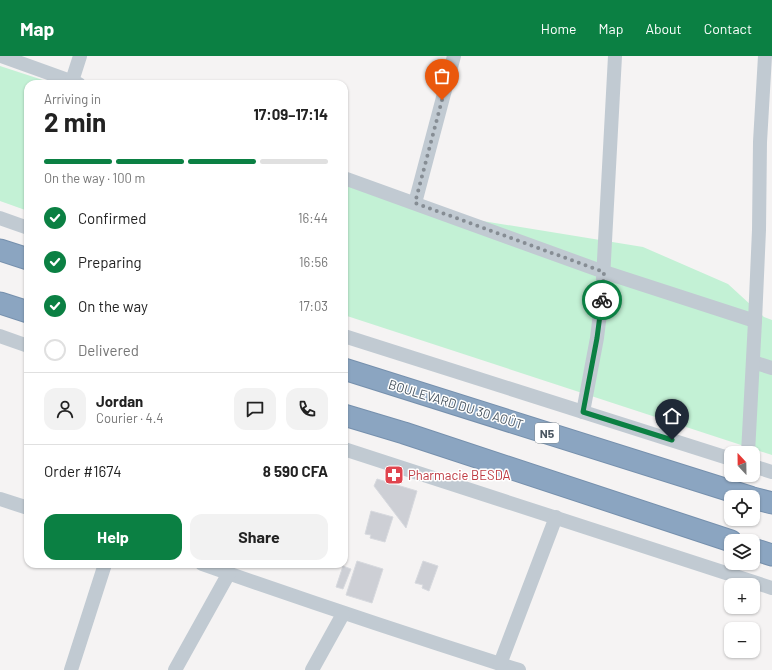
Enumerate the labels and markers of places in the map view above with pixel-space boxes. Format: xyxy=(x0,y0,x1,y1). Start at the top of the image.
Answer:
pin xyxy=(425,59,459,100)
pin xyxy=(655,399,689,440)
pharmacy icon: Pharmacie BESDA xyxy=(383,464,405,486)
place label: Pharmacie BESDA xyxy=(408,467,510,483)

